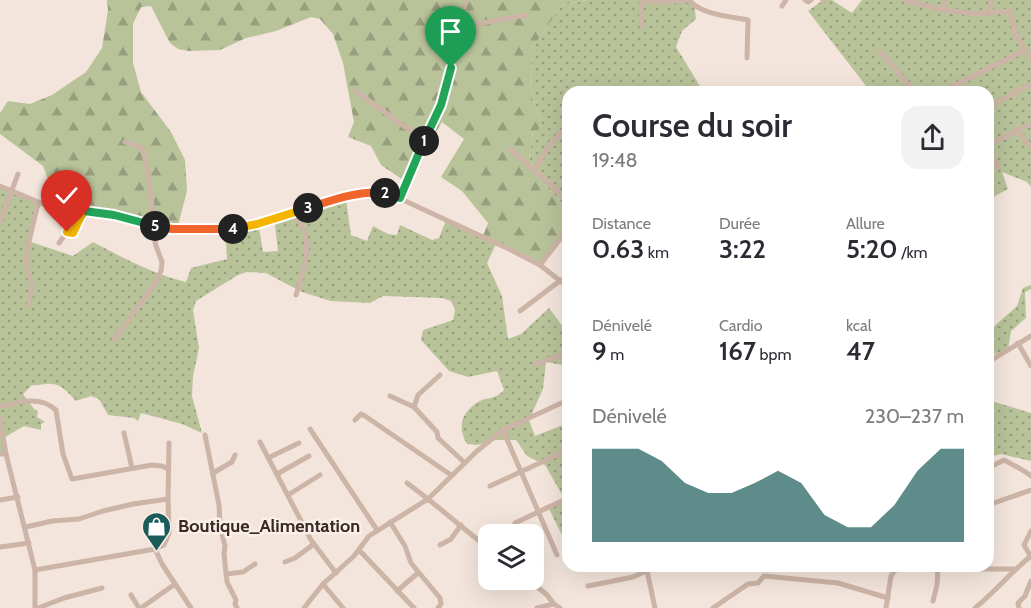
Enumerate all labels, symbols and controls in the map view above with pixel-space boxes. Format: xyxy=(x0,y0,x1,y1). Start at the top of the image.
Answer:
pin xyxy=(425,6,476,68)
icon: arrive xyxy=(434,15,467,48)
text: Course du soir xyxy=(592,105,792,145)
button: share xyxy=(901,106,964,169)
pin: 1 xyxy=(409,126,439,156)
text: 1 xyxy=(421,131,427,150)
text: 19:48 xyxy=(592,148,638,172)
pin xyxy=(41,170,92,232)
pin: 2 xyxy=(370,178,400,208)
icon: check xyxy=(50,179,83,212)
text: 2 xyxy=(381,183,389,202)
pin: 3 xyxy=(293,193,323,223)
text: 3 xyxy=(304,198,312,217)
pin: 5 xyxy=(140,211,170,241)
pin: 4 xyxy=(218,214,248,244)
text: Distance xyxy=(592,214,651,233)
text: Durée xyxy=(719,214,760,233)
text: Allure xyxy=(846,214,885,233)
text: 5 xyxy=(151,216,159,235)
text: 4 xyxy=(228,219,238,238)
text: 0.63 xyxy=(592,233,644,265)
text: 3:22 xyxy=(719,233,766,265)
text: 5:20 xyxy=(846,233,898,265)
text: km xyxy=(644,243,669,262)
text: /km xyxy=(898,243,928,262)
text: Dénivelé xyxy=(592,316,652,335)
text: Cardio xyxy=(719,316,762,335)
text: kcal xyxy=(846,316,872,335)
text: 9 xyxy=(592,335,607,367)
text: 167 xyxy=(719,335,756,367)
text: 47 xyxy=(846,335,875,367)
text: m xyxy=(607,345,624,364)
text: bpm xyxy=(756,345,791,364)
text: Dénivelé xyxy=(592,404,667,428)
text: 230–237 m xyxy=(865,404,964,428)
shop icon: Boutique_Alimentation xyxy=(141,510,173,552)
place label: Boutique_Alimentation xyxy=(178,515,360,537)
map controls xyxy=(478,524,544,590)
button: layers xyxy=(478,524,544,590)

